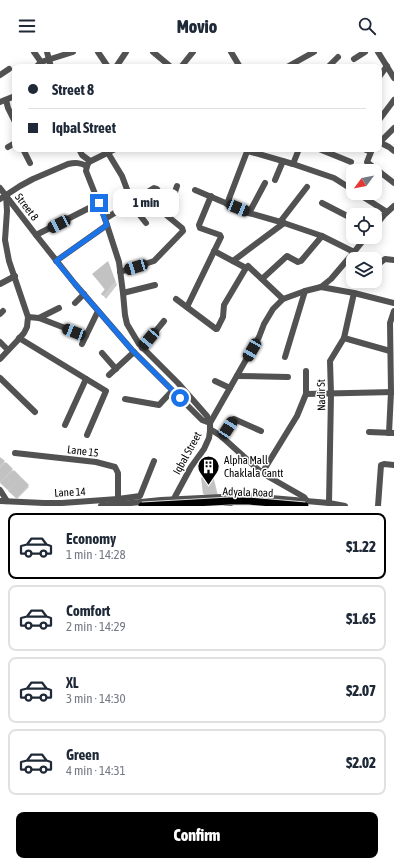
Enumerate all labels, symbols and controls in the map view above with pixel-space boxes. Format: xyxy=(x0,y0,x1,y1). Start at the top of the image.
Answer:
icon: menu xyxy=(16,15,38,37)
icon: search xyxy=(356,15,378,37)
text: Movio xyxy=(177,16,217,37)
text: Street 8 xyxy=(52,81,94,98)
text: Iqbal Street xyxy=(52,119,116,136)
north arrow xyxy=(346,164,382,200)
map controls xyxy=(346,164,382,288)
callout: 1 min xyxy=(113,189,179,217)
street label: Street 8 xyxy=(13,191,41,223)
route end xyxy=(90,194,108,212)
text: 1 min xyxy=(133,195,159,210)
car xyxy=(225,198,251,218)
button: locate xyxy=(346,208,382,244)
car xyxy=(46,213,72,235)
button: layers xyxy=(346,252,382,288)
car xyxy=(123,258,149,276)
car xyxy=(61,322,87,342)
car xyxy=(137,326,161,352)
car xyxy=(241,337,263,363)
street label: Nadir St xyxy=(315,379,327,411)
route start xyxy=(171,389,189,407)
car xyxy=(216,415,240,441)
street label: Iqbal Street xyxy=(170,430,204,476)
street label: Lane 15 xyxy=(67,443,99,459)
building icon: Alpha Mall Chaklala Cantt xyxy=(196,453,222,486)
place label: Alpha Mall Chaklala Cantt xyxy=(224,454,284,479)
street label: Lane 14 xyxy=(54,485,86,499)
street label: Adyala Road xyxy=(222,485,274,499)
icon: car xyxy=(18,528,54,564)
text: Economy xyxy=(66,530,116,547)
text: $1.22 xyxy=(346,538,376,555)
text: 1 min · 14:28 xyxy=(66,547,126,562)
icon: car xyxy=(18,600,54,636)
text: Comfort xyxy=(66,602,110,619)
text: $1.65 xyxy=(346,610,376,627)
text: 2 min · 14:29 xyxy=(66,619,126,634)
icon: car xyxy=(18,672,54,708)
text: XL xyxy=(66,674,79,691)
text: $2.07 xyxy=(346,682,376,699)
text: 3 min · 14:30 xyxy=(66,691,126,706)
icon: car xyxy=(18,744,54,780)
text: Green xyxy=(66,746,99,763)
text: $2.02 xyxy=(346,754,376,771)
text: 4 min · 14:31 xyxy=(66,763,126,778)
button: Confirm xyxy=(16,812,378,858)

